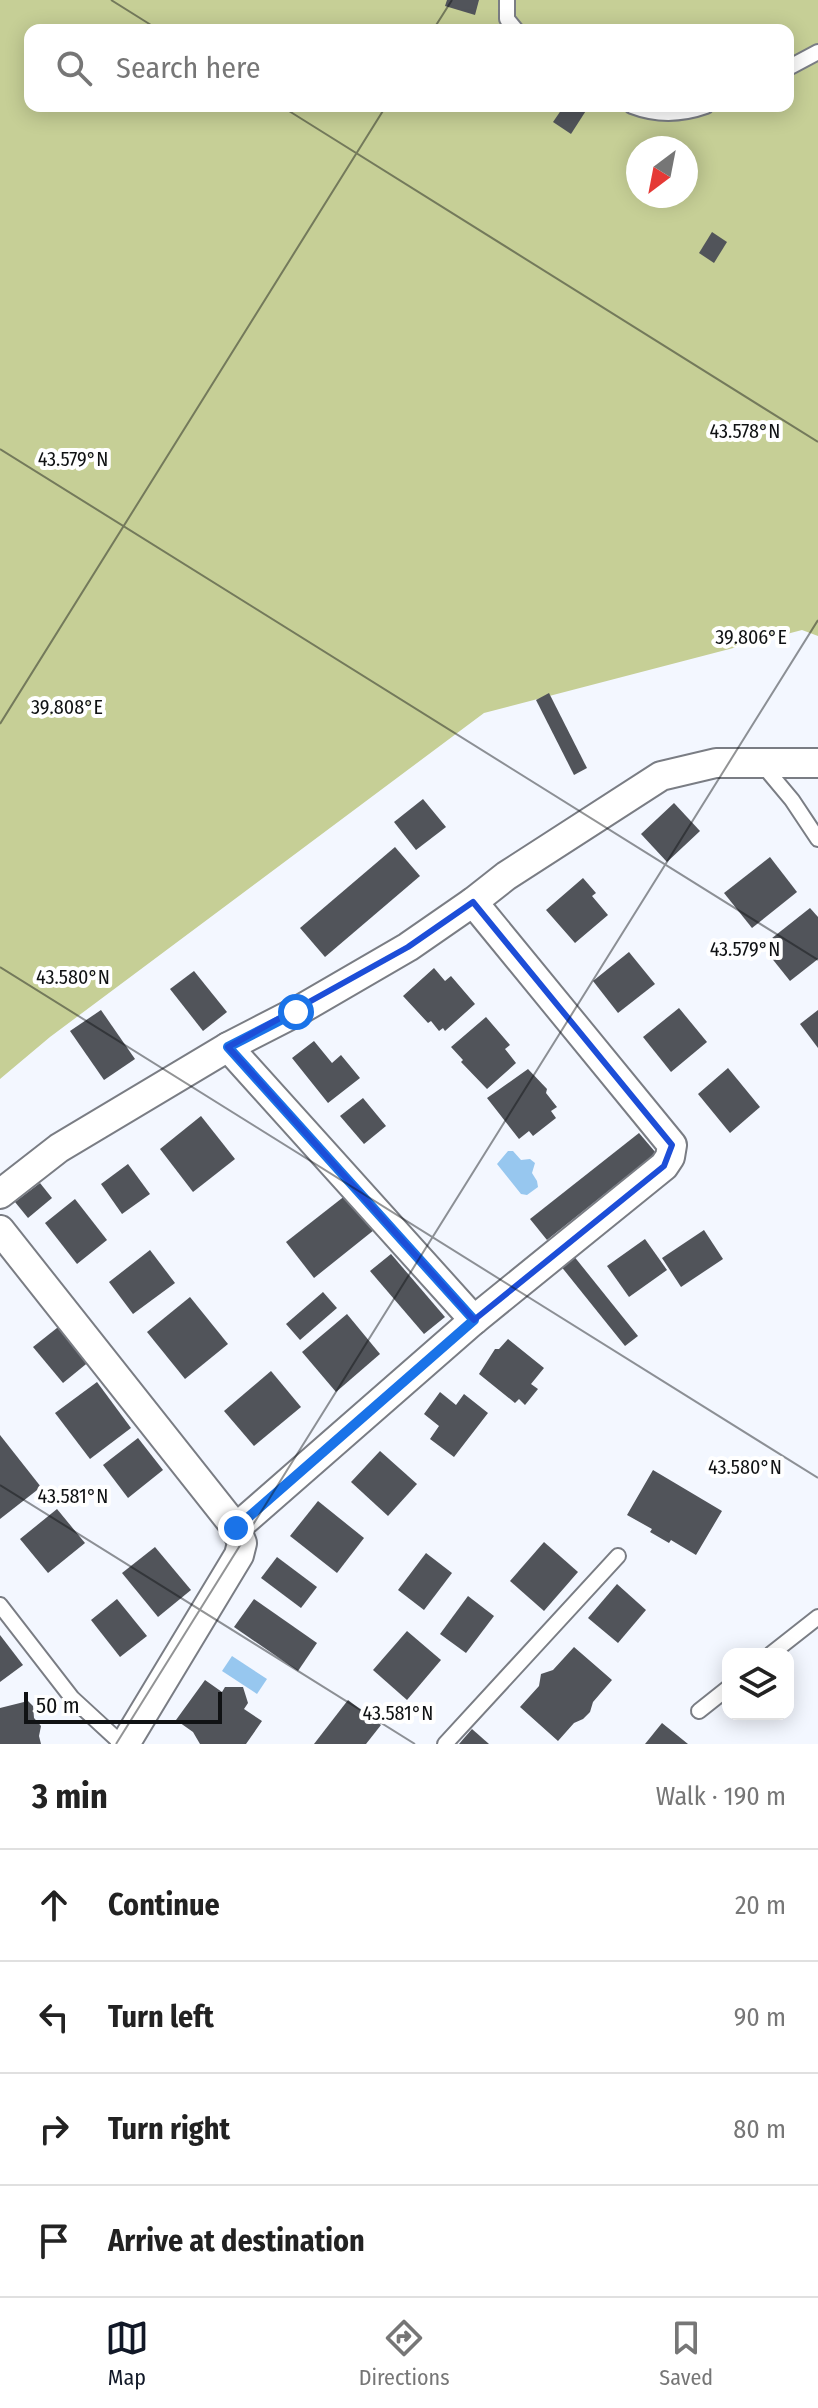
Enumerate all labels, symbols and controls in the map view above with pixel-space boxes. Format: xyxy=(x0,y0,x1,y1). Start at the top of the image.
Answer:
search box xyxy=(24,24,794,112)
icon: search xyxy=(52,46,96,90)
text: Search here xyxy=(116,50,261,86)
north arrow xyxy=(626,136,698,208)
text: 43.578°N xyxy=(710,419,780,443)
text: 43.579°N xyxy=(38,447,108,471)
text: 39.806°E xyxy=(715,625,787,649)
text: 39.808°E xyxy=(31,695,103,719)
text: 43.579°N xyxy=(710,937,780,961)
text: 43.580°N xyxy=(36,965,110,989)
route start xyxy=(278,994,314,1030)
text: 43.580°N xyxy=(708,1455,782,1479)
text: 43.581°N xyxy=(38,1484,108,1508)
route end xyxy=(218,1510,254,1546)
map controls xyxy=(722,1648,794,1720)
button: layers xyxy=(722,1648,794,1720)
scale bar xyxy=(24,1688,222,1724)
text: 50 m xyxy=(36,1692,80,1719)
text: 43.581°N xyxy=(363,1701,433,1725)
text: 3 min xyxy=(32,1776,108,1817)
text: Walk · 190 m xyxy=(656,1781,786,1812)
icon: ahead xyxy=(32,1883,76,1927)
text: Continue xyxy=(108,1887,220,1923)
text: 20 m xyxy=(735,1890,786,1921)
icon: left xyxy=(32,1995,76,2039)
text: Turn left xyxy=(108,1999,214,2035)
text: 90 m xyxy=(734,2002,786,2033)
icon: right xyxy=(32,2107,76,2151)
text: Turn right xyxy=(108,2111,230,2147)
text: 80 m xyxy=(733,2114,786,2145)
icon: arrive xyxy=(32,2219,76,2263)
text: Arrive at destination xyxy=(108,2223,365,2259)
tab: Map xyxy=(105,2316,149,2391)
tab: Directions xyxy=(359,2316,450,2391)
tab: Saved xyxy=(659,2316,713,2391)

